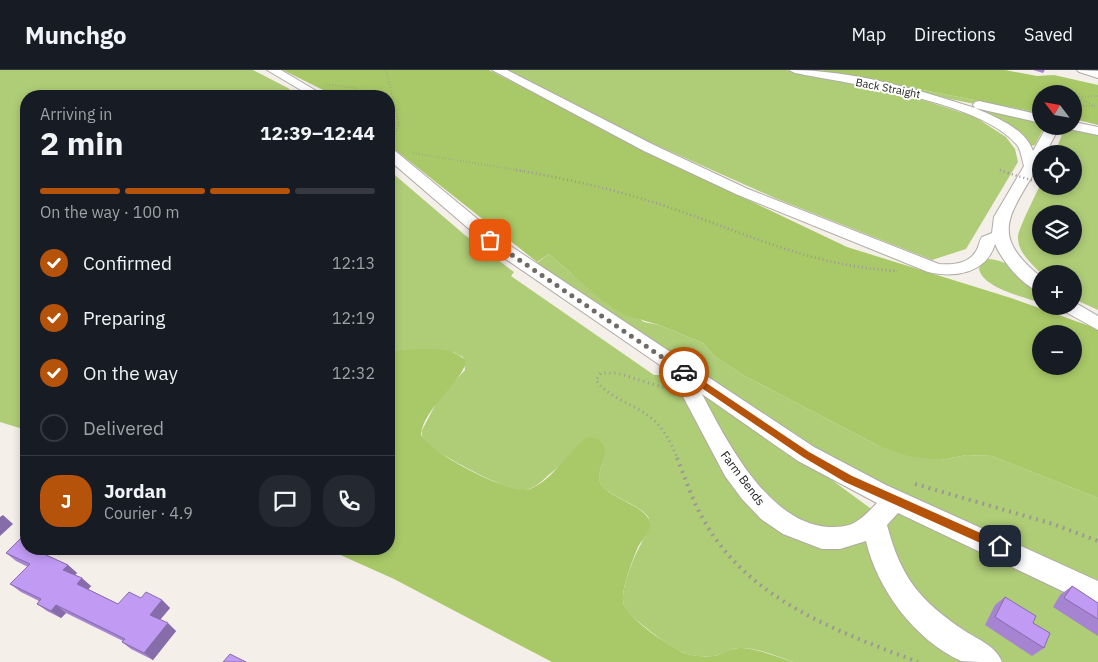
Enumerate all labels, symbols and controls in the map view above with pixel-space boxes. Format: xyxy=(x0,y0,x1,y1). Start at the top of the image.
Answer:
text: Munchgo xyxy=(25,19,127,51)
text: Map xyxy=(851,23,886,46)
text: Directions xyxy=(914,23,996,46)
text: Saved xyxy=(1024,23,1073,46)
street label: Back Straight xyxy=(854,75,922,101)
north arrow xyxy=(1032,85,1082,135)
map controls xyxy=(1032,85,1082,375)
text: Arriving in xyxy=(40,104,112,124)
text: 12:39–12:44 xyxy=(260,121,375,145)
text: 2 min xyxy=(40,122,124,164)
button: locate xyxy=(1032,145,1082,195)
text: On the way · 100 m xyxy=(40,202,179,222)
button: layers xyxy=(1032,205,1082,255)
pin xyxy=(469,219,511,261)
icon: bag xyxy=(476,226,504,254)
icon: check xyxy=(40,249,68,277)
text: Confirmed xyxy=(83,251,172,275)
text: 12:13 xyxy=(332,253,375,273)
button: + xyxy=(1032,265,1082,315)
icon: check xyxy=(40,304,68,332)
text: Preparing xyxy=(83,306,165,330)
text: 12:19 xyxy=(332,308,375,328)
button: − xyxy=(1032,325,1082,375)
courier xyxy=(659,347,709,397)
icon: car xyxy=(670,358,698,386)
icon: check xyxy=(40,359,68,387)
text: On the way xyxy=(83,361,178,385)
text: 12:32 xyxy=(332,363,375,383)
text: Delivered xyxy=(83,416,164,440)
street label: Farm Bends xyxy=(718,448,768,508)
button: chat xyxy=(259,475,311,527)
button: phone xyxy=(323,475,375,527)
text: Jordan xyxy=(104,479,167,503)
text: J xyxy=(61,489,71,513)
text: Courier · 4.9 xyxy=(104,503,193,523)
pin xyxy=(979,525,1021,567)
icon: home xyxy=(986,532,1014,560)

